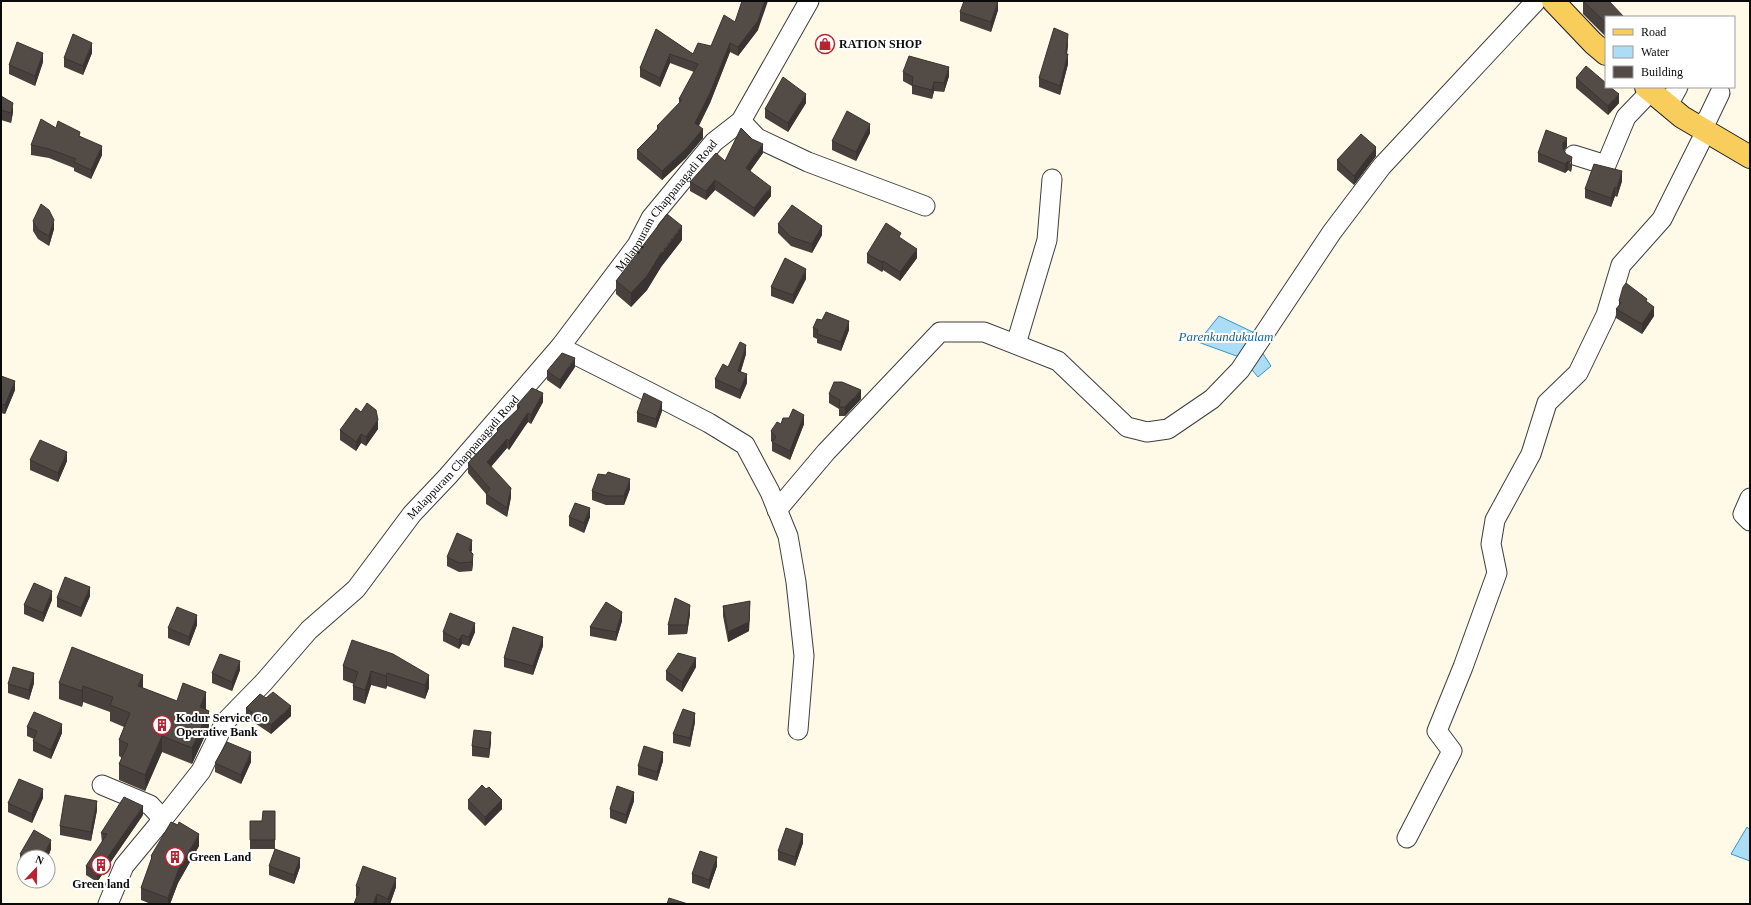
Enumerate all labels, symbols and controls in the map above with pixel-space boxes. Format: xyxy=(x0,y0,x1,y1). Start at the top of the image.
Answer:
legend xyxy=(1605,16,1735,88)
text: Road xyxy=(1641,25,1666,39)
shop icon: RATION SHOP xyxy=(814,33,836,55)
place label: RATION SHOP xyxy=(839,37,922,51)
text: Water xyxy=(1641,45,1669,59)
text: Building xyxy=(1641,65,1683,79)
street label: Malappuram Chappanagadi Road xyxy=(613,137,720,274)
water label: Parenkundukulam xyxy=(1178,329,1273,344)
street label: Malappuram Chappanagadi Road xyxy=(404,392,522,522)
place label: Kodur Service Co Operative Bank xyxy=(176,711,268,739)
building icon: Kodur Service Co Operative Bank xyxy=(151,714,173,736)
building icon: Green Land xyxy=(164,846,186,868)
north arrow xyxy=(16,849,56,889)
place label: Green Land xyxy=(189,850,251,864)
text: N xyxy=(34,853,46,867)
building icon: Green land xyxy=(90,854,112,876)
place label: Green land xyxy=(72,877,130,891)

